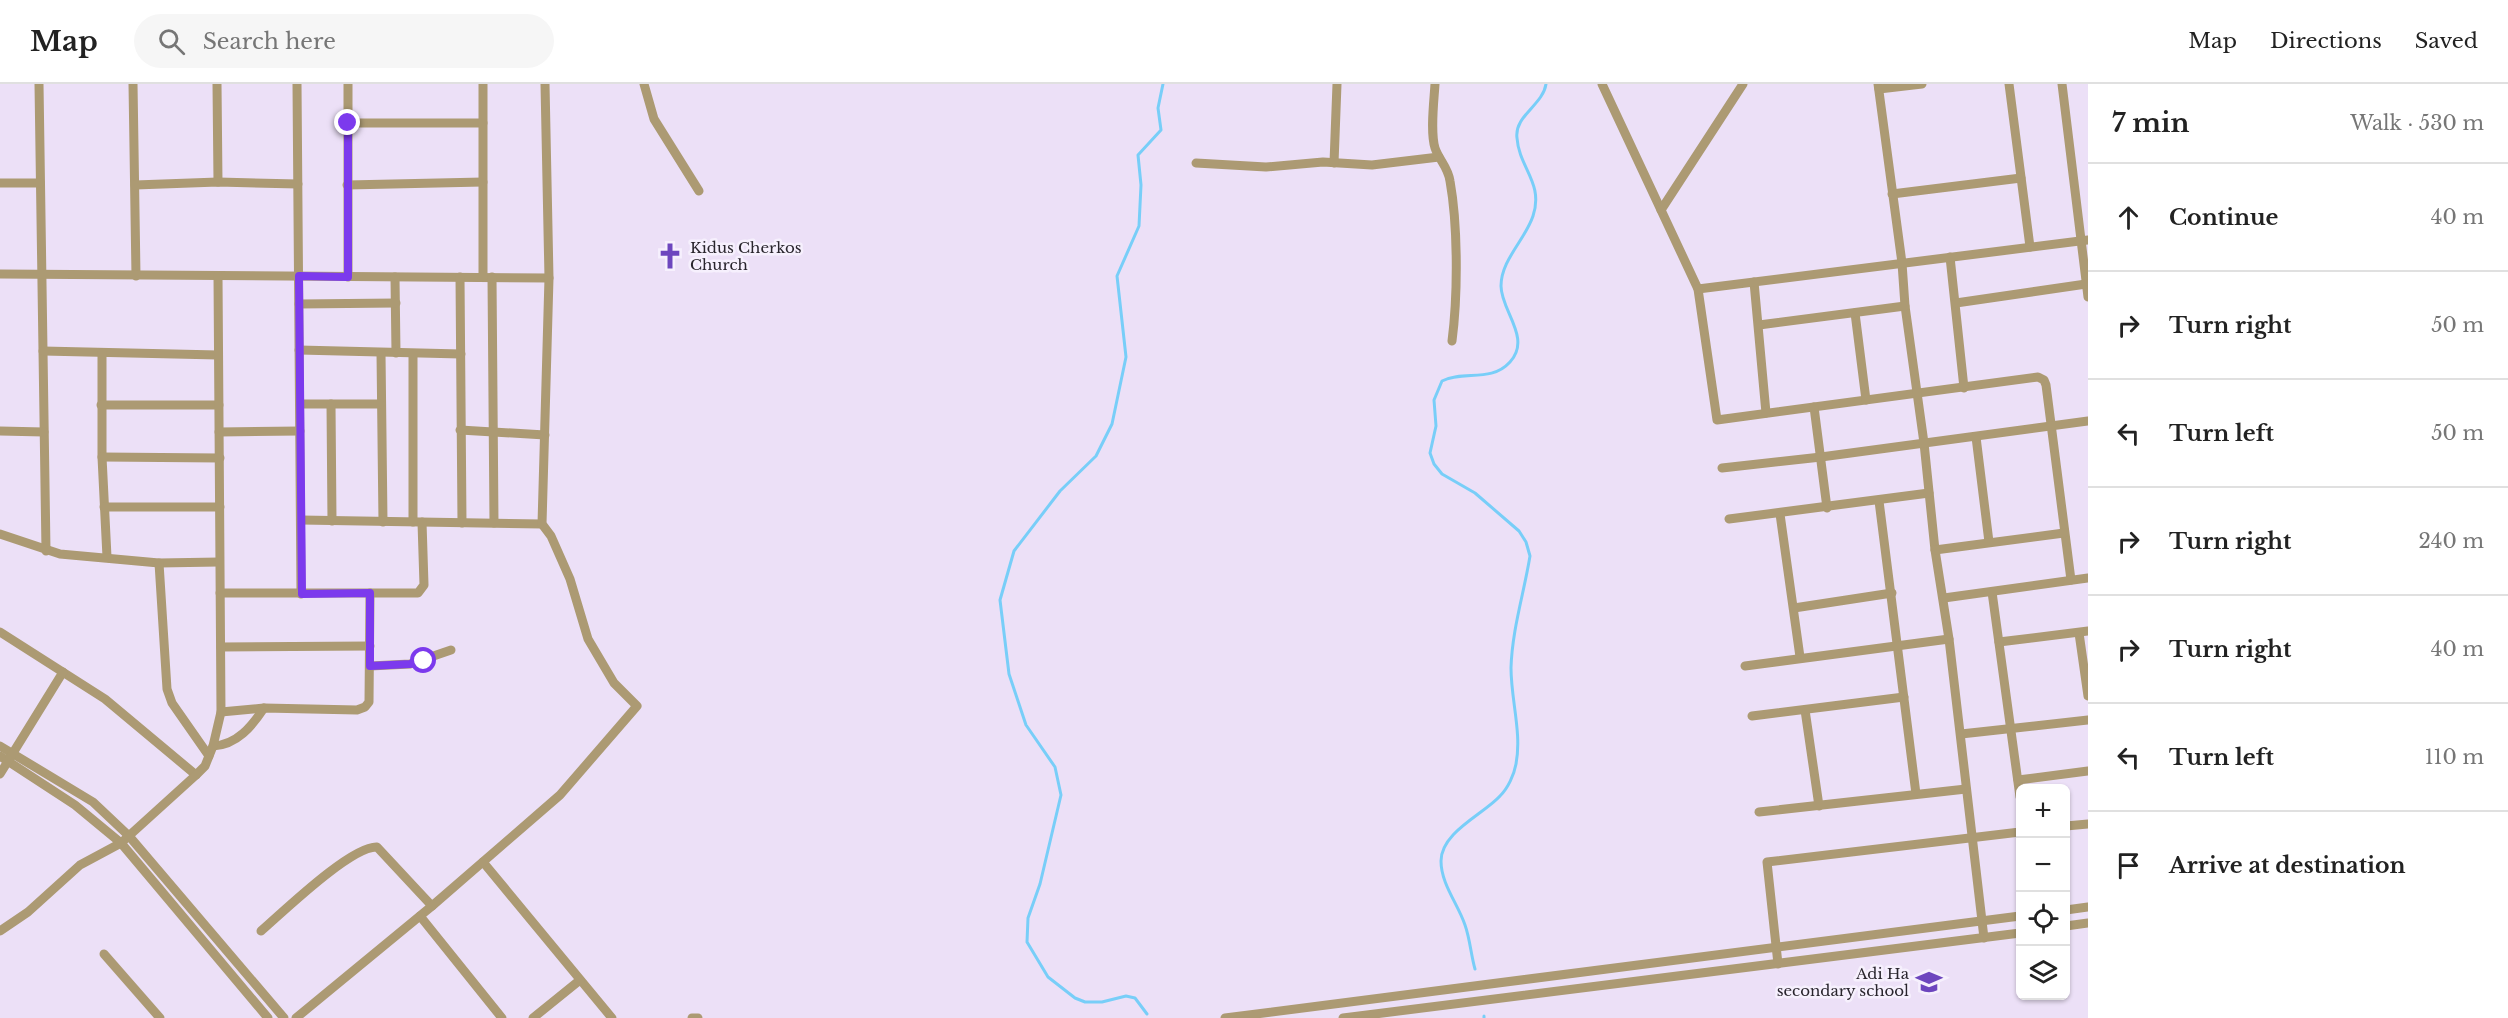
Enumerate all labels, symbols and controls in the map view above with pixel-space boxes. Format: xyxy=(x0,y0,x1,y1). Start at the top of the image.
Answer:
search box xyxy=(134,14,554,68)
text: Map xyxy=(30,24,98,59)
icon: search xyxy=(155,25,188,58)
text: Search here xyxy=(203,28,336,55)
text: Map xyxy=(2188,28,2237,54)
text: Directions xyxy=(2270,28,2382,54)
text: Saved xyxy=(2415,28,2478,54)
text: 7 min xyxy=(2112,107,2189,139)
route end xyxy=(334,109,360,135)
text: Walk · 530 m xyxy=(2350,111,2484,135)
icon: ahead xyxy=(2112,201,2145,234)
text: Continue xyxy=(2169,204,2278,231)
text: 40 m xyxy=(2431,205,2484,229)
place label: Kidus Cherkos Church xyxy=(690,238,802,274)
church icon: Kidus Cherkos Church xyxy=(655,241,685,271)
icon: right xyxy=(2112,309,2145,342)
text: Turn right xyxy=(2169,312,2291,339)
text: 50 m xyxy=(2431,313,2484,337)
icon: left xyxy=(2112,417,2145,450)
text: Turn left xyxy=(2169,420,2274,447)
text: 50 m xyxy=(2431,421,2484,445)
icon: right xyxy=(2112,525,2145,558)
text: Turn right xyxy=(2169,528,2291,555)
text: 240 m xyxy=(2419,529,2484,553)
icon: right xyxy=(2112,633,2145,666)
text: Turn right xyxy=(2169,636,2291,663)
text: 40 m xyxy=(2431,637,2484,661)
route start xyxy=(410,647,436,673)
icon: left xyxy=(2112,741,2145,774)
text: Turn left xyxy=(2169,744,2274,771)
text: 110 m xyxy=(2425,745,2484,769)
map controls xyxy=(2016,784,2070,1000)
button: + xyxy=(2016,784,2070,838)
button: − xyxy=(2016,838,2070,892)
icon: arrive xyxy=(2112,849,2145,882)
text: Arrive at destination xyxy=(2169,852,2406,879)
button: locate xyxy=(2016,892,2070,946)
button: layers xyxy=(2016,946,2070,1000)
place label: Adi Ha secondary school xyxy=(1777,964,1910,1000)
school or university icon: Adi Ha secondary school xyxy=(1914,967,1944,997)

